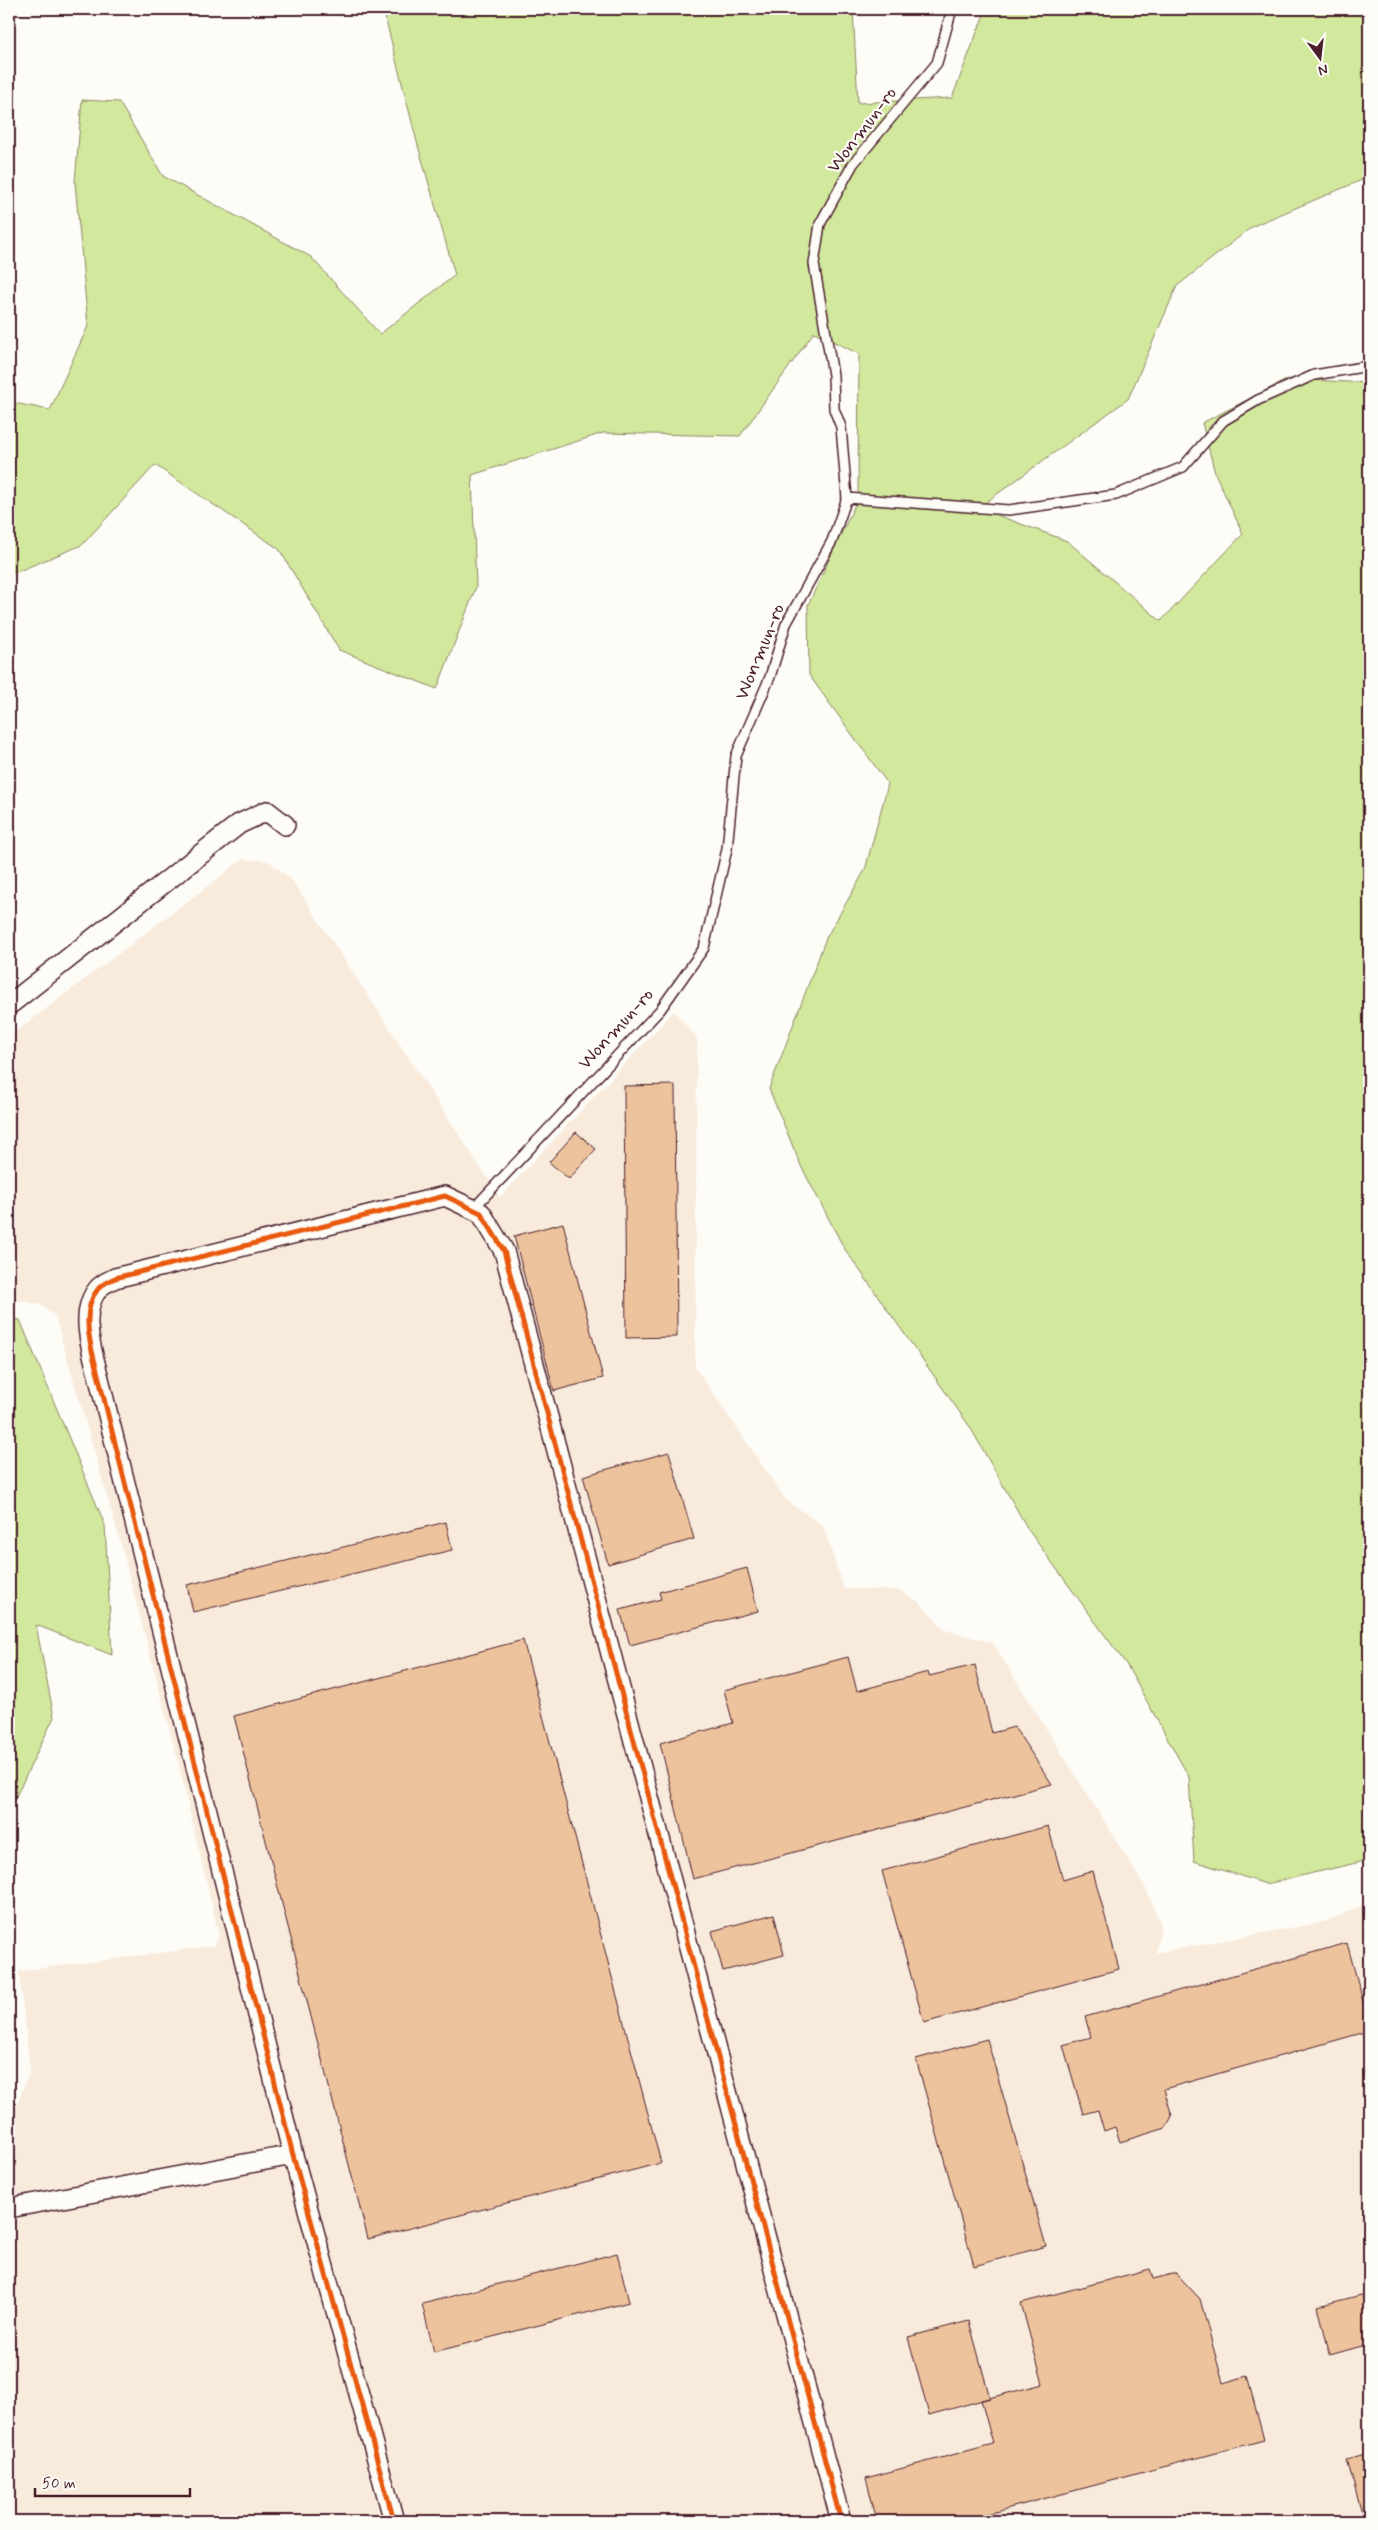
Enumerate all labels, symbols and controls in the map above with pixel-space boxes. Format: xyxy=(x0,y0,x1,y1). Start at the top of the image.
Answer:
north arrow xyxy=(1296,32,1346,82)
text: N xyxy=(1316,60,1330,79)
street label: Wonmun-ro xyxy=(821,81,903,179)
street label: Wonmun-ro xyxy=(728,600,792,704)
street label: Wonmun-ro xyxy=(572,982,660,1076)
scale bar xyxy=(35,2465,190,2497)
text: 50 m xyxy=(42,2474,76,2494)

